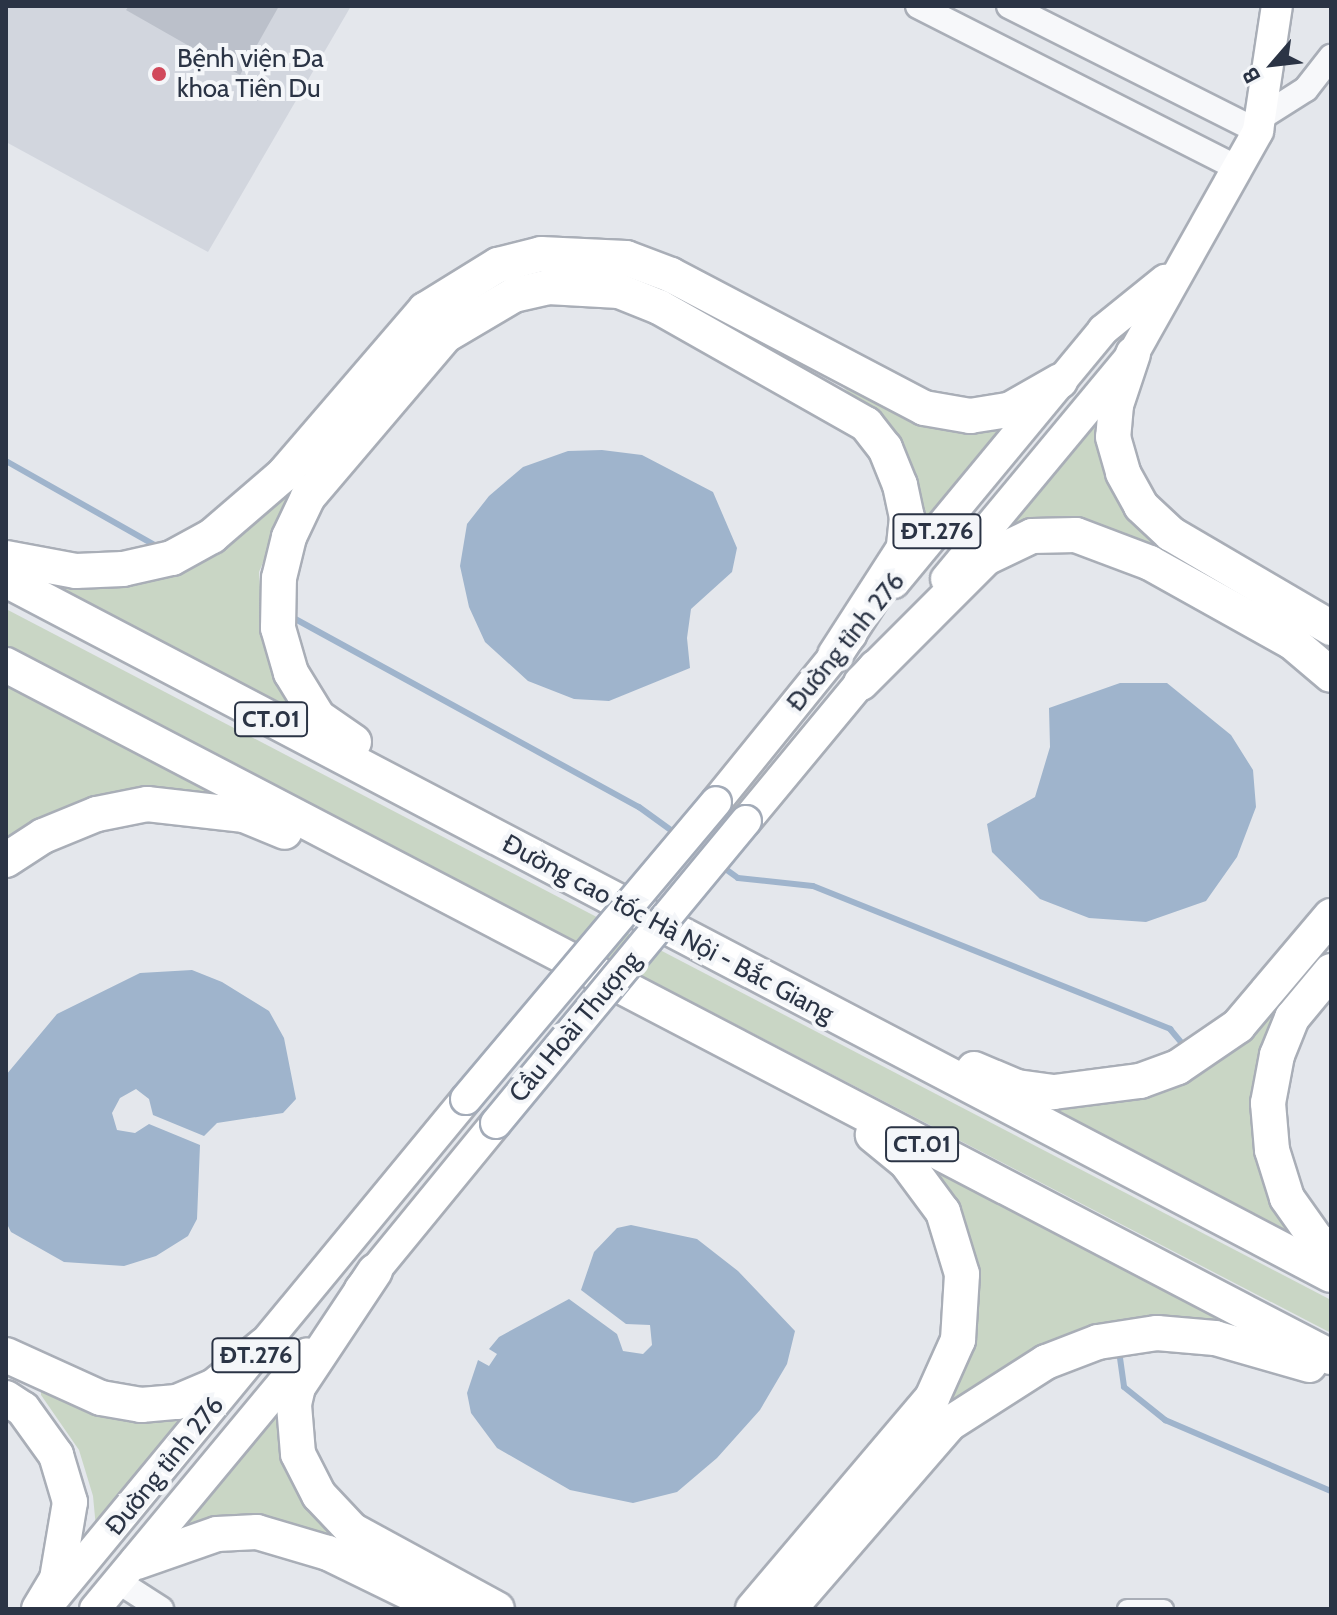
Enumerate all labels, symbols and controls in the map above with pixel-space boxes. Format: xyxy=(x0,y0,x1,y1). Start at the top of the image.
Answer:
north arrow xyxy=(1233,24,1313,104)
place label: Bệnh viện Đa khoa Tiên Du xyxy=(177,43,324,104)
marker: Bệnh viện Đa khoa Tiên Du xyxy=(148,63,170,85)
text: B xyxy=(1236,63,1267,88)
road number: ĐT.276 xyxy=(891,511,983,551)
street label: Đường tỉnh 276 xyxy=(780,566,912,718)
road number: CT.01 xyxy=(233,699,309,739)
street label: Đường cao tốc Hà Nội - Bắc Giang xyxy=(497,828,839,1030)
street label: Cầu Hoài Thượng xyxy=(503,945,647,1109)
road number: CT.01 xyxy=(884,1124,960,1164)
road number: ĐT.276 xyxy=(210,1335,302,1375)
street label: Đường tỉnh 276 xyxy=(99,1390,231,1542)

